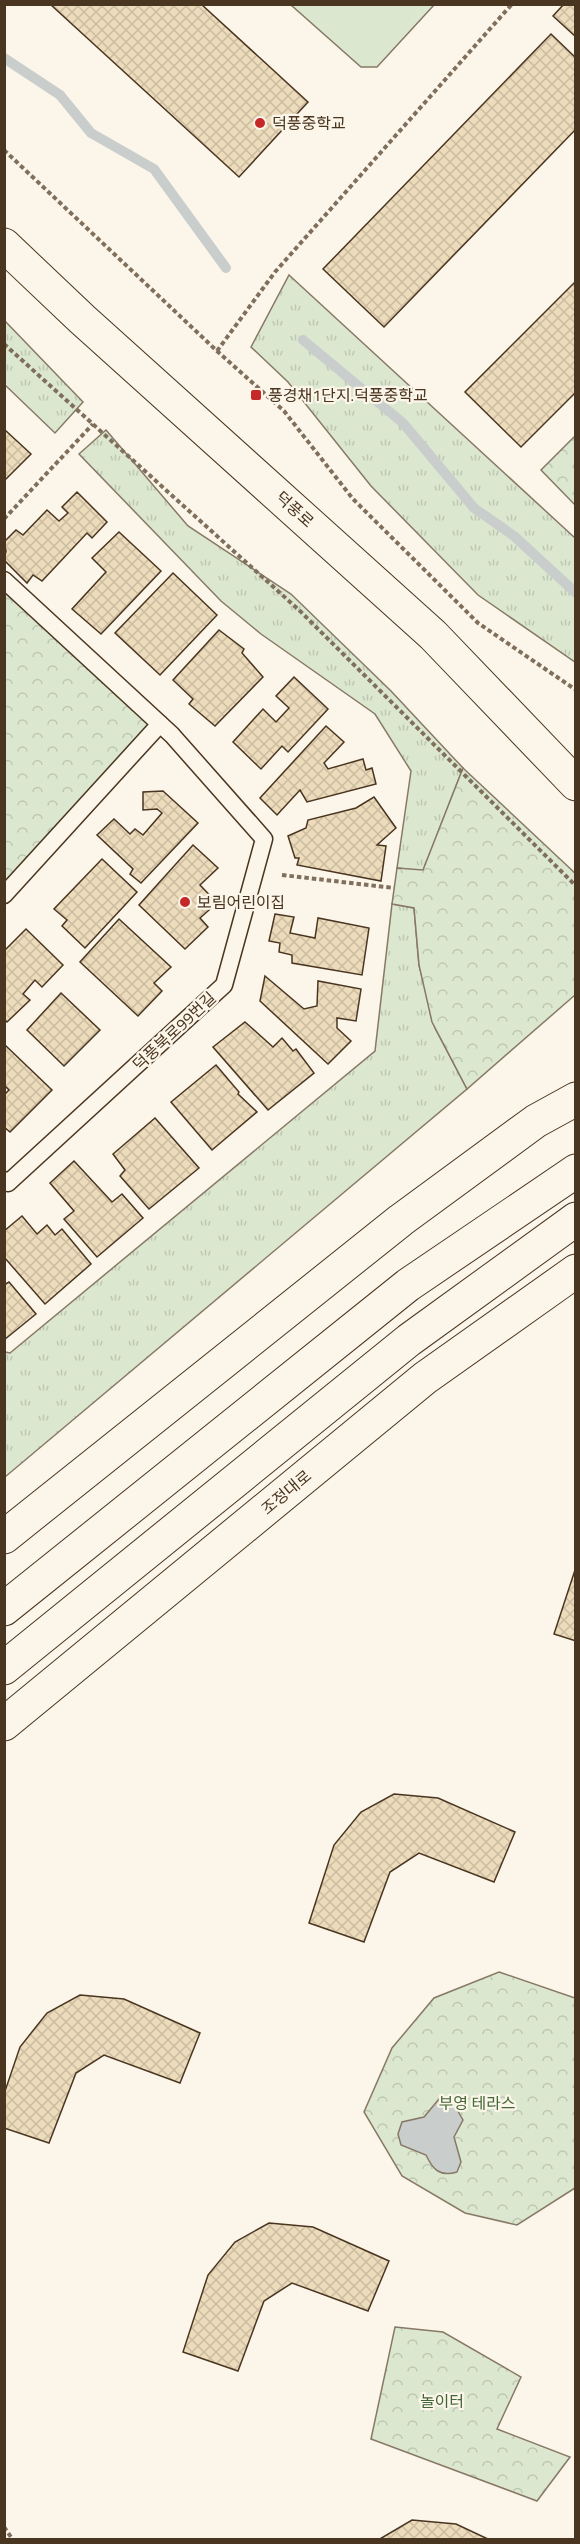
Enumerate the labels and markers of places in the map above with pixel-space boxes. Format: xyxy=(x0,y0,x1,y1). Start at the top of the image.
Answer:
place label: 덕풍중학교 xyxy=(272,111,346,135)
marker: 덕풍중학교 xyxy=(253,116,267,130)
place label: 풍경채1단지.덕풍중학교 xyxy=(268,383,428,407)
marker: 풍경채1단지.덕풍중학교 xyxy=(249,388,263,402)
place label: 보림어린이집 xyxy=(197,890,285,914)
marker: 보림어린이집 xyxy=(178,895,192,909)

